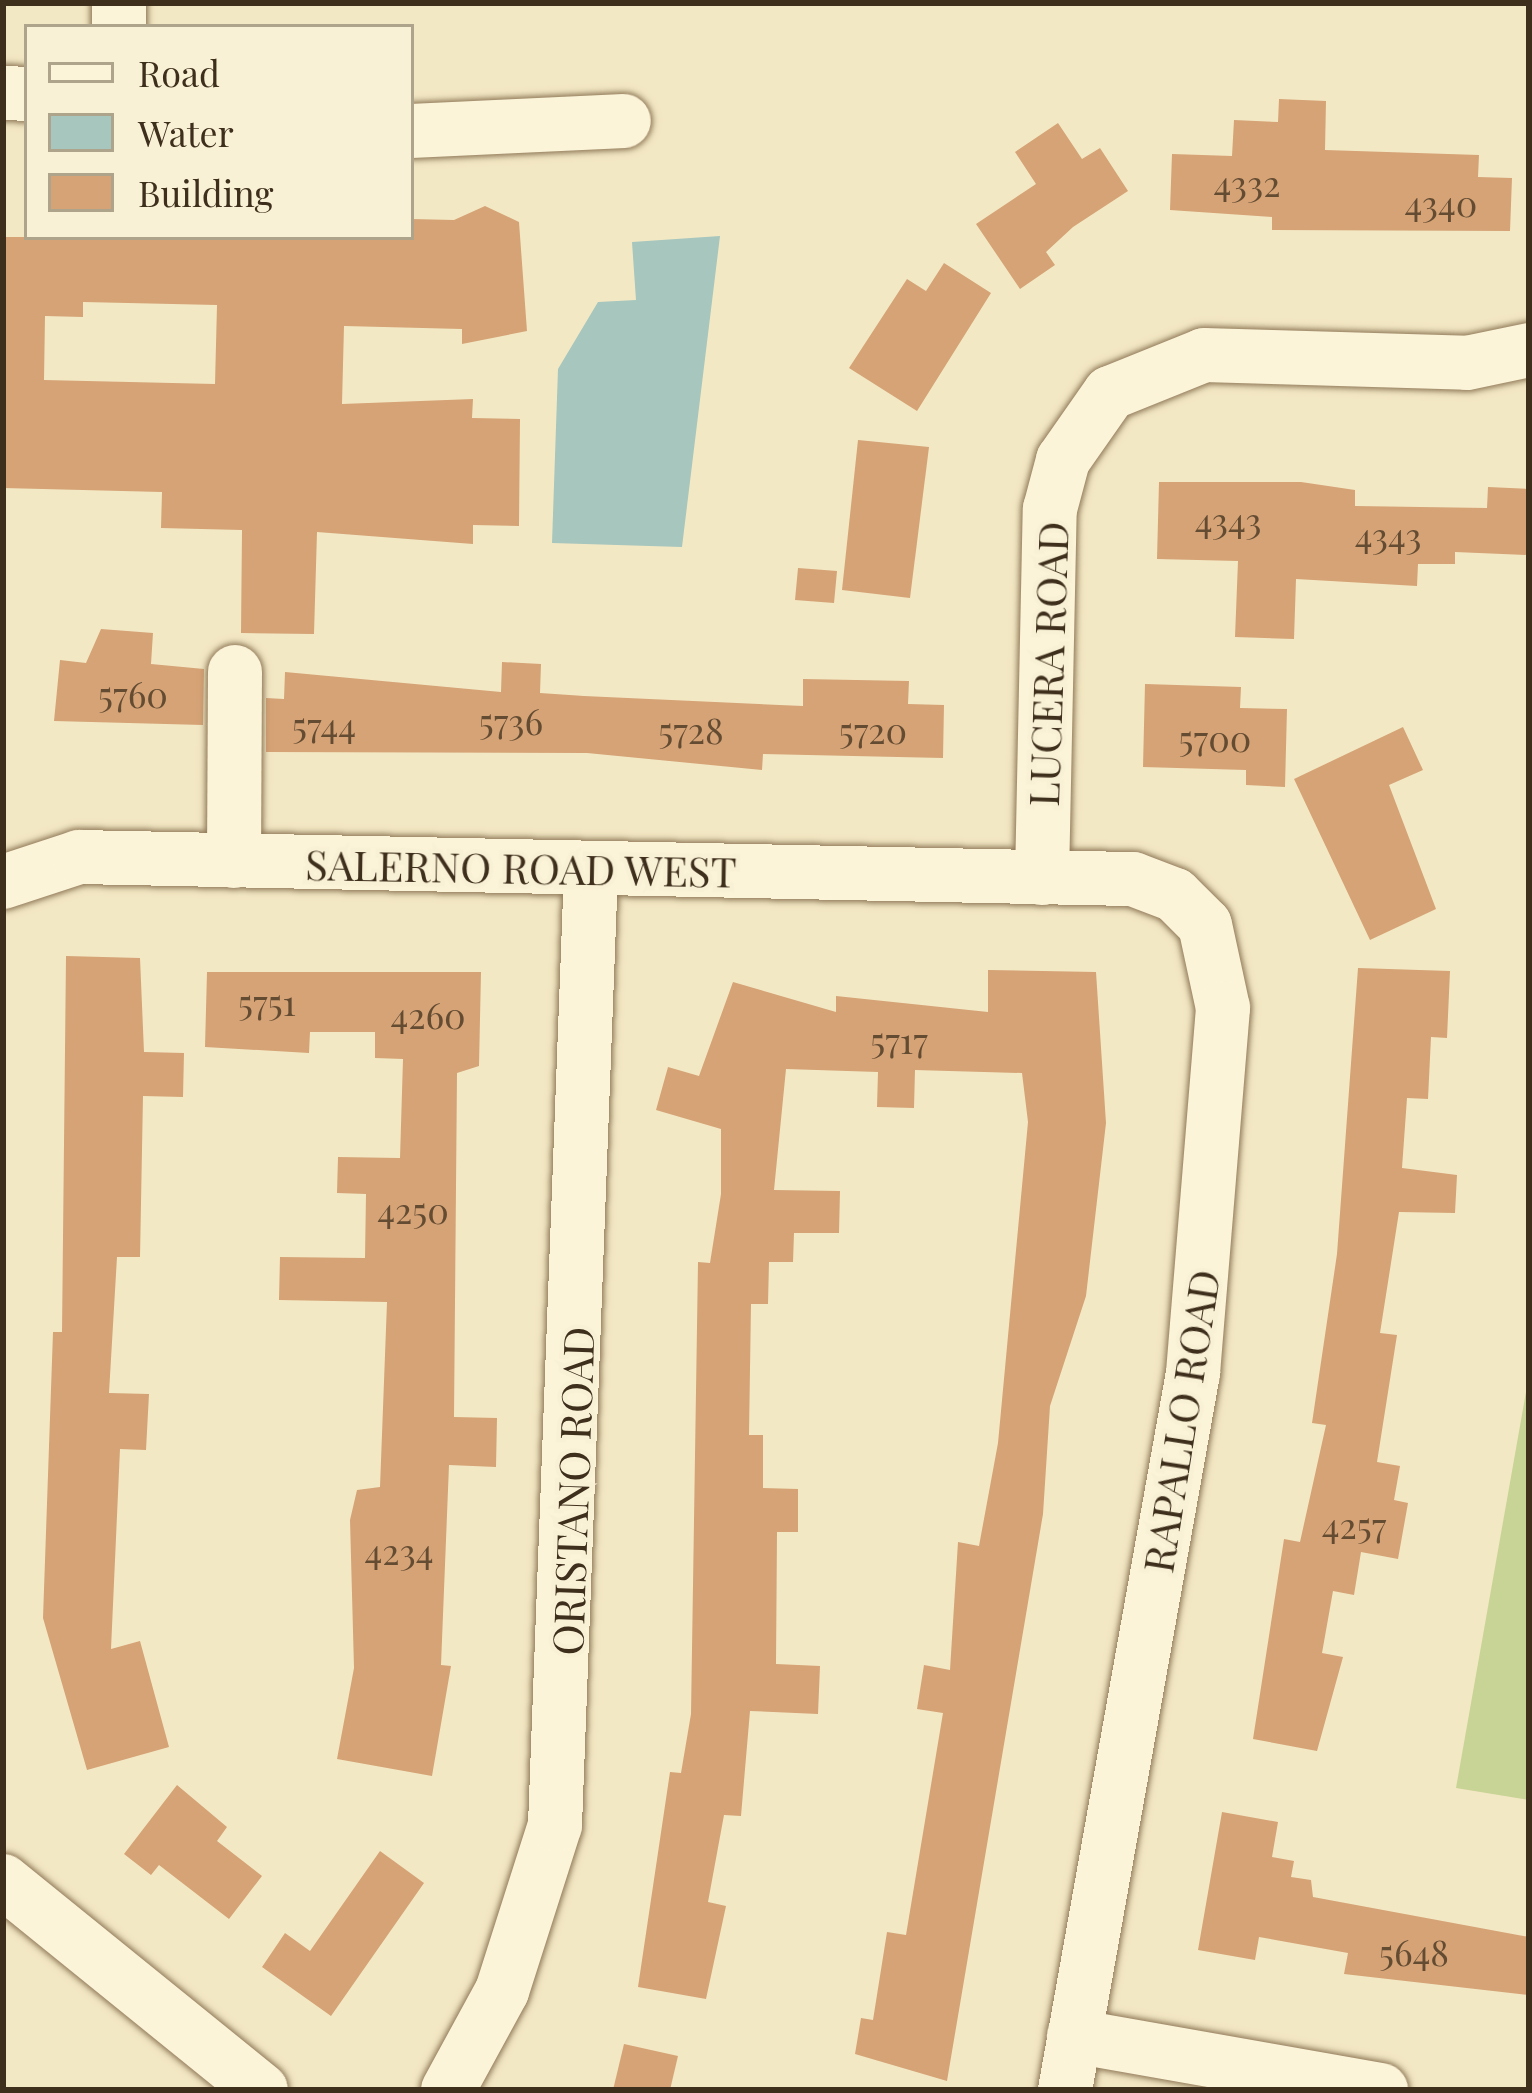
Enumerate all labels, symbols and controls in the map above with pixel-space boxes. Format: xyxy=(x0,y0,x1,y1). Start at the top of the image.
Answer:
legend xyxy=(24,24,414,240)
text: Road xyxy=(138,48,220,96)
text: Water xyxy=(138,108,234,156)
house number: 4332 xyxy=(1214,161,1280,205)
text: Building xyxy=(138,168,273,216)
house number: 4340 xyxy=(1405,181,1477,225)
house number: 4343 xyxy=(1195,498,1261,542)
house number: 4343 xyxy=(1355,513,1421,557)
street label: LUCERA ROAD xyxy=(1017,521,1077,807)
house number: 5760 xyxy=(98,672,168,716)
house number: 5736 xyxy=(479,699,543,743)
house number: 5744 xyxy=(292,703,356,747)
house number: 5728 xyxy=(658,708,724,752)
house number: 5720 xyxy=(839,708,907,752)
house number: 5700 xyxy=(1179,716,1251,760)
street label: SALERNO ROAD WEST xyxy=(304,838,738,896)
house number: 5751 xyxy=(238,980,296,1024)
house number: 4260 xyxy=(390,993,466,1037)
house number: 5717 xyxy=(870,1018,928,1062)
house number: 4250 xyxy=(377,1188,449,1232)
street label: RAPALLO ROAD xyxy=(1131,1266,1229,1576)
street label: ORISTANO ROAD xyxy=(541,1326,603,1656)
house number: 4257 xyxy=(1322,1503,1386,1547)
house number: 4234 xyxy=(364,1529,434,1573)
house number: 5648 xyxy=(1379,1930,1449,1974)

